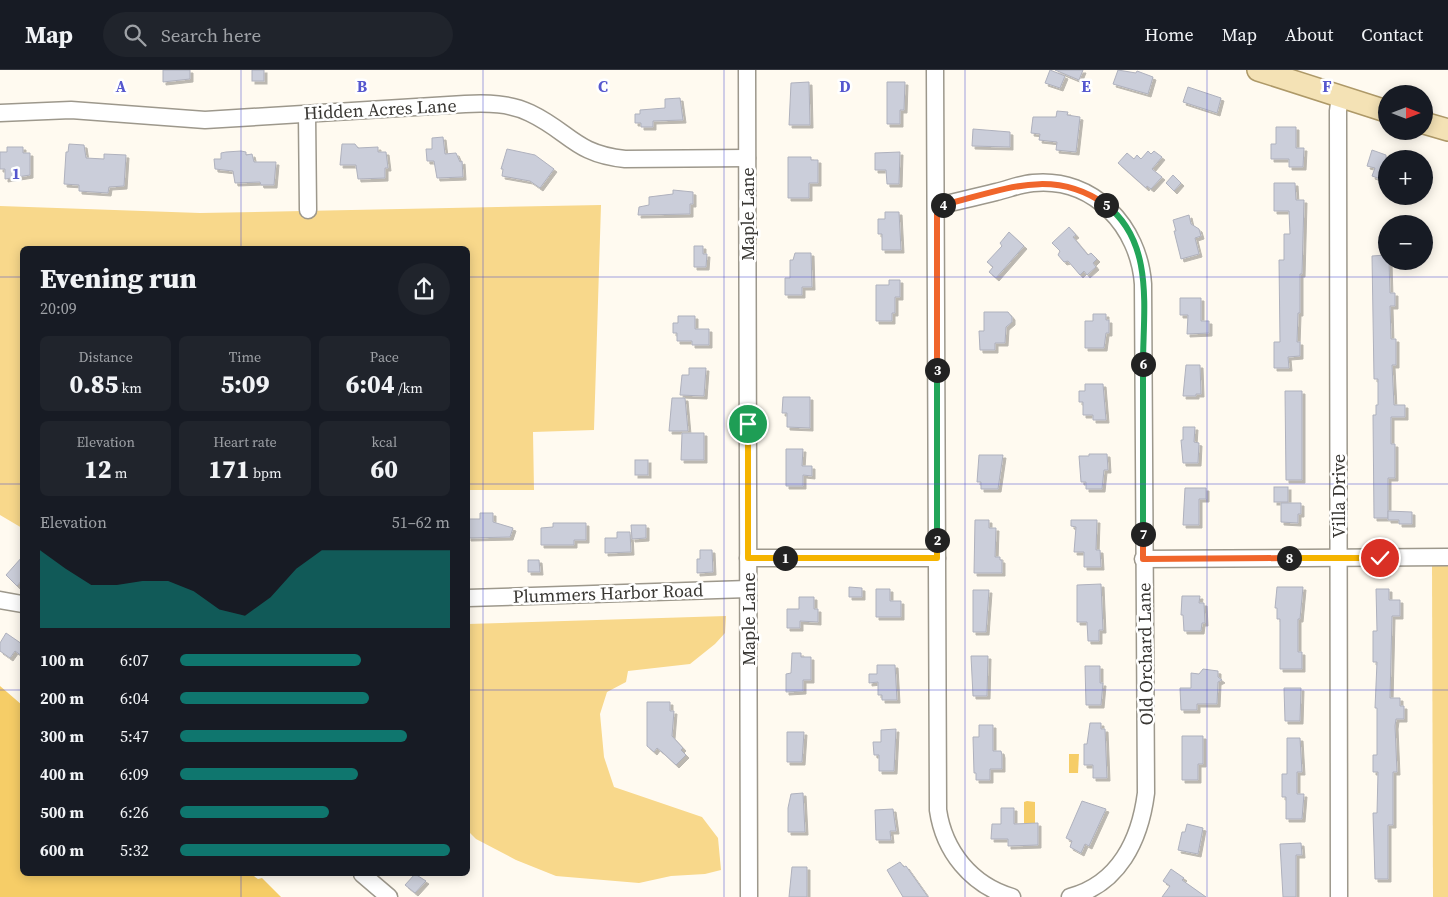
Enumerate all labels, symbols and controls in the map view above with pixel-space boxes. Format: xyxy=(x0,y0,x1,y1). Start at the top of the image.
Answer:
search box xyxy=(103,12,453,57)
text: Map xyxy=(25,18,73,51)
icon: search xyxy=(121,21,149,49)
text: Search here xyxy=(161,22,261,48)
text: Home xyxy=(1145,22,1194,47)
text: Map xyxy=(1222,22,1257,47)
text: About xyxy=(1285,22,1333,47)
text: Contact xyxy=(1361,22,1423,47)
text: A xyxy=(116,75,127,97)
text: B xyxy=(357,75,368,97)
text: C xyxy=(598,75,608,97)
text: D xyxy=(839,75,851,97)
text: E xyxy=(1081,75,1091,97)
text: F xyxy=(1322,75,1332,97)
north arrow xyxy=(1378,85,1432,140)
map controls xyxy=(1378,85,1433,270)
street label: Hidden Acres Lane xyxy=(303,93,457,125)
button: + xyxy=(1378,150,1433,205)
text: 1 xyxy=(12,162,20,184)
street label: Maple Lane xyxy=(735,167,760,261)
pin: 4 xyxy=(930,192,956,218)
pin: 5 xyxy=(1094,192,1118,218)
text: 4 xyxy=(940,195,947,215)
text: 5 xyxy=(1103,195,1110,215)
button: − xyxy=(1378,215,1433,270)
text: Evening run xyxy=(40,259,197,297)
button: share xyxy=(398,263,450,315)
text: 20:09 xyxy=(40,297,77,319)
text: Distance xyxy=(79,347,133,367)
text: Time xyxy=(229,347,261,367)
text: Pace xyxy=(370,347,399,367)
pin: 6 xyxy=(1130,352,1156,376)
text: 6 xyxy=(1140,354,1147,374)
pin: 3 xyxy=(924,358,950,382)
text: 3 xyxy=(934,360,941,380)
text: 0.85 xyxy=(69,367,118,401)
text: 5:09 xyxy=(221,367,269,401)
text: 6:04 xyxy=(346,367,395,401)
text: km xyxy=(118,378,142,398)
text: /km xyxy=(395,378,423,398)
pin xyxy=(727,403,769,445)
icon: arrive xyxy=(734,410,762,438)
text: Elevation xyxy=(76,432,135,452)
text: Heart rate xyxy=(213,432,277,452)
text: kcal xyxy=(372,432,397,452)
text: 12 xyxy=(84,452,112,486)
text: 171 xyxy=(208,452,250,486)
text: 60 xyxy=(371,452,398,486)
street label: Villa Drive xyxy=(1326,454,1351,538)
text: m xyxy=(112,463,127,483)
text: bpm xyxy=(250,463,282,483)
text: Elevation xyxy=(40,511,107,533)
text: 51–62 m xyxy=(392,511,450,533)
pin: 7 xyxy=(1130,522,1156,546)
text: 7 xyxy=(1140,524,1147,544)
pin: 2 xyxy=(924,528,950,552)
text: 2 xyxy=(934,530,941,550)
pin xyxy=(1359,537,1401,579)
icon: check xyxy=(1366,544,1394,572)
pin: 1 xyxy=(772,546,798,570)
pin: 8 xyxy=(1276,546,1302,570)
text: 1 xyxy=(782,548,789,568)
text: 8 xyxy=(1286,548,1293,568)
street label: Maple Lane xyxy=(736,572,761,666)
street label: Plummers Harbor Road xyxy=(512,577,704,609)
street label: Old Orchard Lane xyxy=(1131,582,1159,726)
text: 100 m xyxy=(40,649,84,671)
text: 6:07 xyxy=(120,649,149,671)
text: 200 m xyxy=(40,687,84,709)
text: 6:04 xyxy=(120,687,149,709)
text: 300 m xyxy=(40,725,84,747)
text: 5:47 xyxy=(120,725,149,747)
text: 400 m xyxy=(40,763,84,785)
text: 6:09 xyxy=(120,763,149,785)
text: 500 m xyxy=(40,801,84,823)
text: 6:26 xyxy=(120,801,149,823)
text: 600 m xyxy=(40,839,84,861)
text: 5:32 xyxy=(120,839,149,861)

